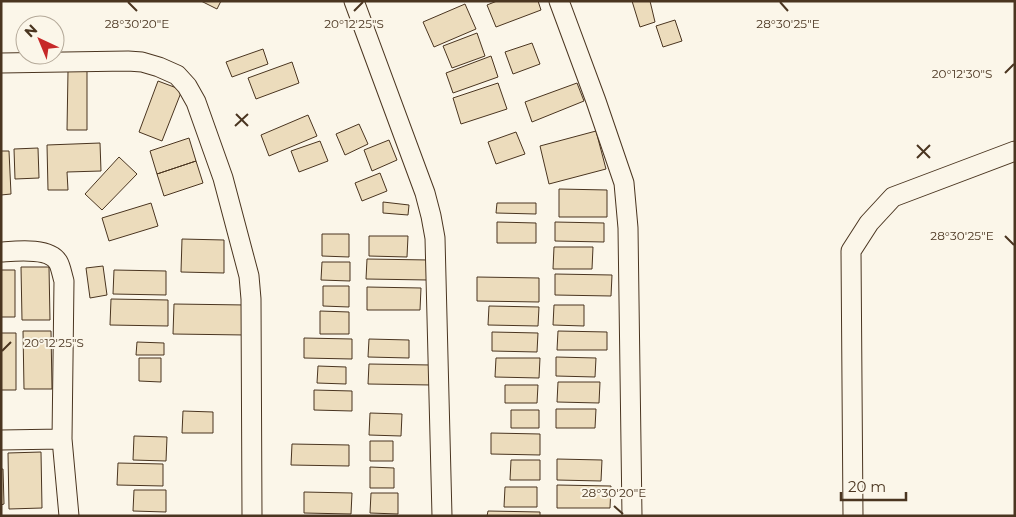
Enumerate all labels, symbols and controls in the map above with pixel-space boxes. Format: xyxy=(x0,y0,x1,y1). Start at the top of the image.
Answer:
north arrow xyxy=(15,15,65,65)
text: 28°30'20"E xyxy=(105,16,169,31)
text: 20°12'25"S xyxy=(324,16,384,31)
text: 28°30'25"E xyxy=(756,16,820,31)
text: N xyxy=(21,20,41,41)
text: 20°12'30"S xyxy=(932,66,992,81)
text: 28°30'25"E xyxy=(930,228,994,243)
text: 20°12'25"S xyxy=(24,335,84,350)
scale bar xyxy=(841,470,906,502)
text: 20 m xyxy=(848,477,886,496)
text: 28°30'20"E xyxy=(582,485,646,500)

